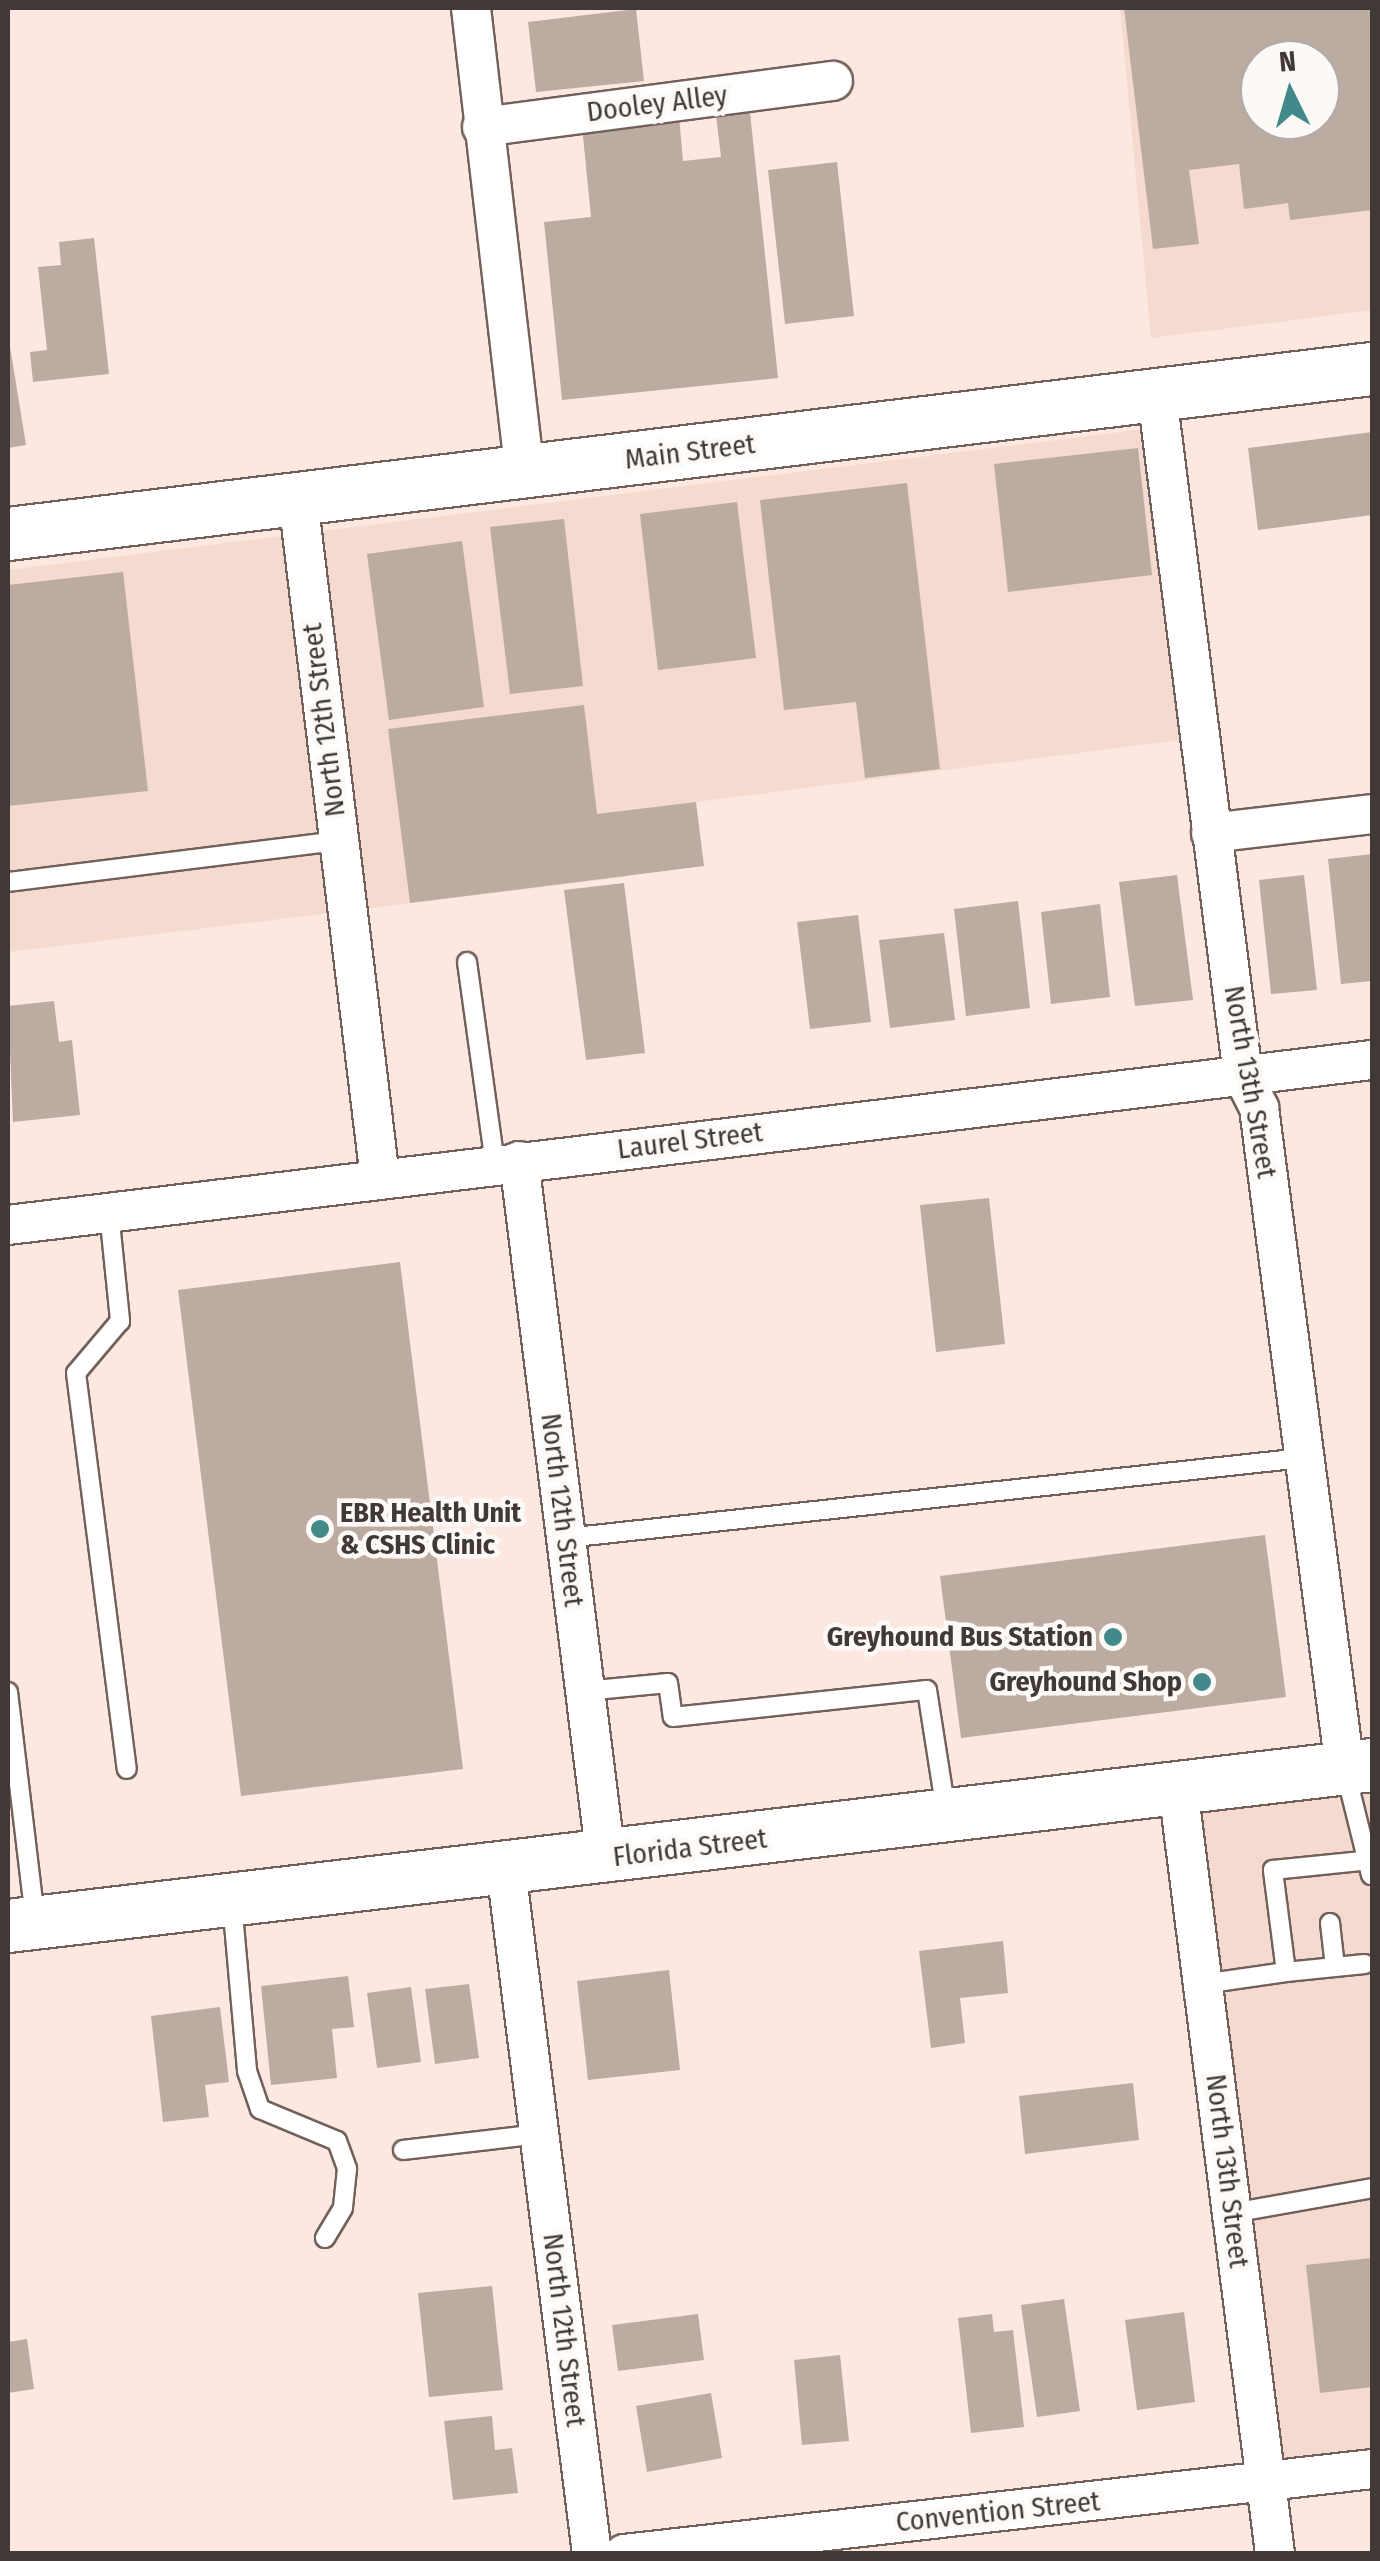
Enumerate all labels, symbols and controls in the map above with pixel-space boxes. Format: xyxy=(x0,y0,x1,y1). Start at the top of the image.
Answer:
north arrow xyxy=(1240,40,1340,140)
text: N xyxy=(1278,44,1297,79)
street label: Dooley Alley xyxy=(585,79,729,129)
street label: Main Street xyxy=(623,427,757,477)
street label: North 12th Street xyxy=(295,621,353,819)
street label: North 13th Street xyxy=(1217,983,1283,1181)
street label: Laurel Street xyxy=(615,1115,765,1167)
street label: North 12th Street xyxy=(533,1411,591,1609)
place label: EBR Health Unit & CSHS Clinic xyxy=(340,1496,521,1562)
marker: EBR Health Unit & CSHS Clinic xyxy=(309,1518,331,1540)
place label: Greyhound Bus Station xyxy=(827,1620,1093,1654)
marker: Greyhound Bus Station xyxy=(1102,1626,1124,1648)
place label: Greyhound Shop xyxy=(989,1665,1182,1699)
marker: Greyhound Shop xyxy=(1191,1671,1213,1693)
street label: Florida Street xyxy=(611,1822,769,1874)
street label: North 13th Street xyxy=(1198,2072,1256,2270)
street label: North 12th Street xyxy=(535,2231,593,2429)
street label: Convention Street xyxy=(894,2485,1102,2539)

